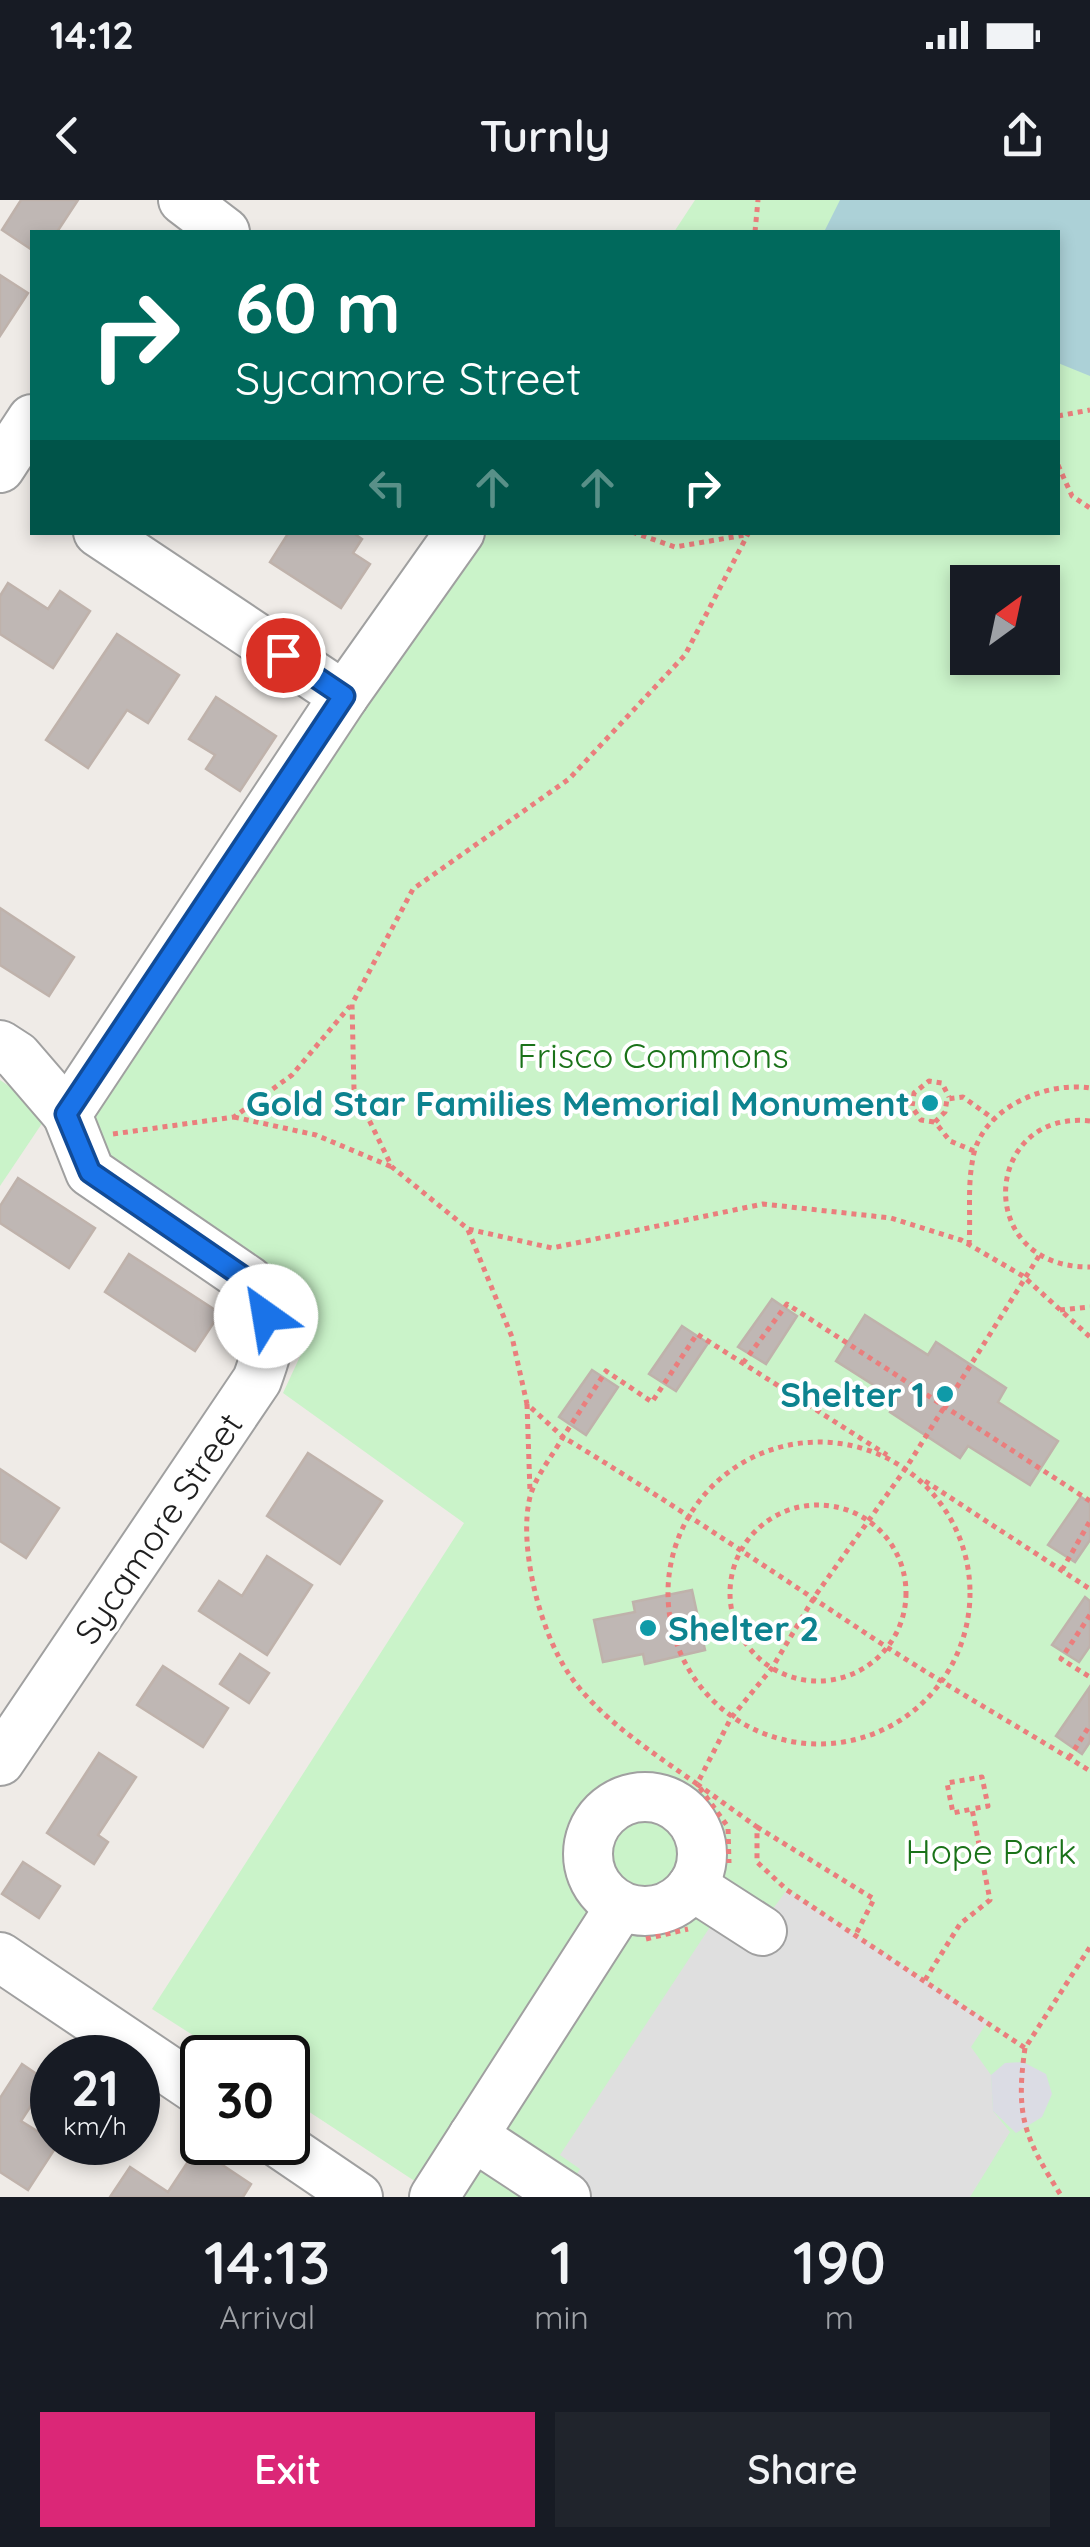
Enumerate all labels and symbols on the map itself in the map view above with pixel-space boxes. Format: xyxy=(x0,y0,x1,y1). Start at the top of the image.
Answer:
north arrow xyxy=(950,565,1060,675)
pin xyxy=(241,613,326,698)
park label: Frisco Commons xyxy=(517,1033,789,1077)
place label: Gold Star Families Memorial Monument xyxy=(246,1081,910,1125)
marker: Gold Star Families Memorial Monument xyxy=(919,1092,941,1114)
position arrow xyxy=(214,1264,318,1368)
place label: Shelter 1 xyxy=(780,1372,925,1416)
marker: Shelter 1 xyxy=(934,1383,956,1405)
street label: Sycamore Street xyxy=(64,1404,252,1652)
place label: Shelter 2 xyxy=(668,1606,819,1650)
marker: Shelter 2 xyxy=(637,1617,659,1639)
park label: Hope Park xyxy=(906,1829,1076,1873)
speed limit sign: 30 xyxy=(180,2035,310,2165)

